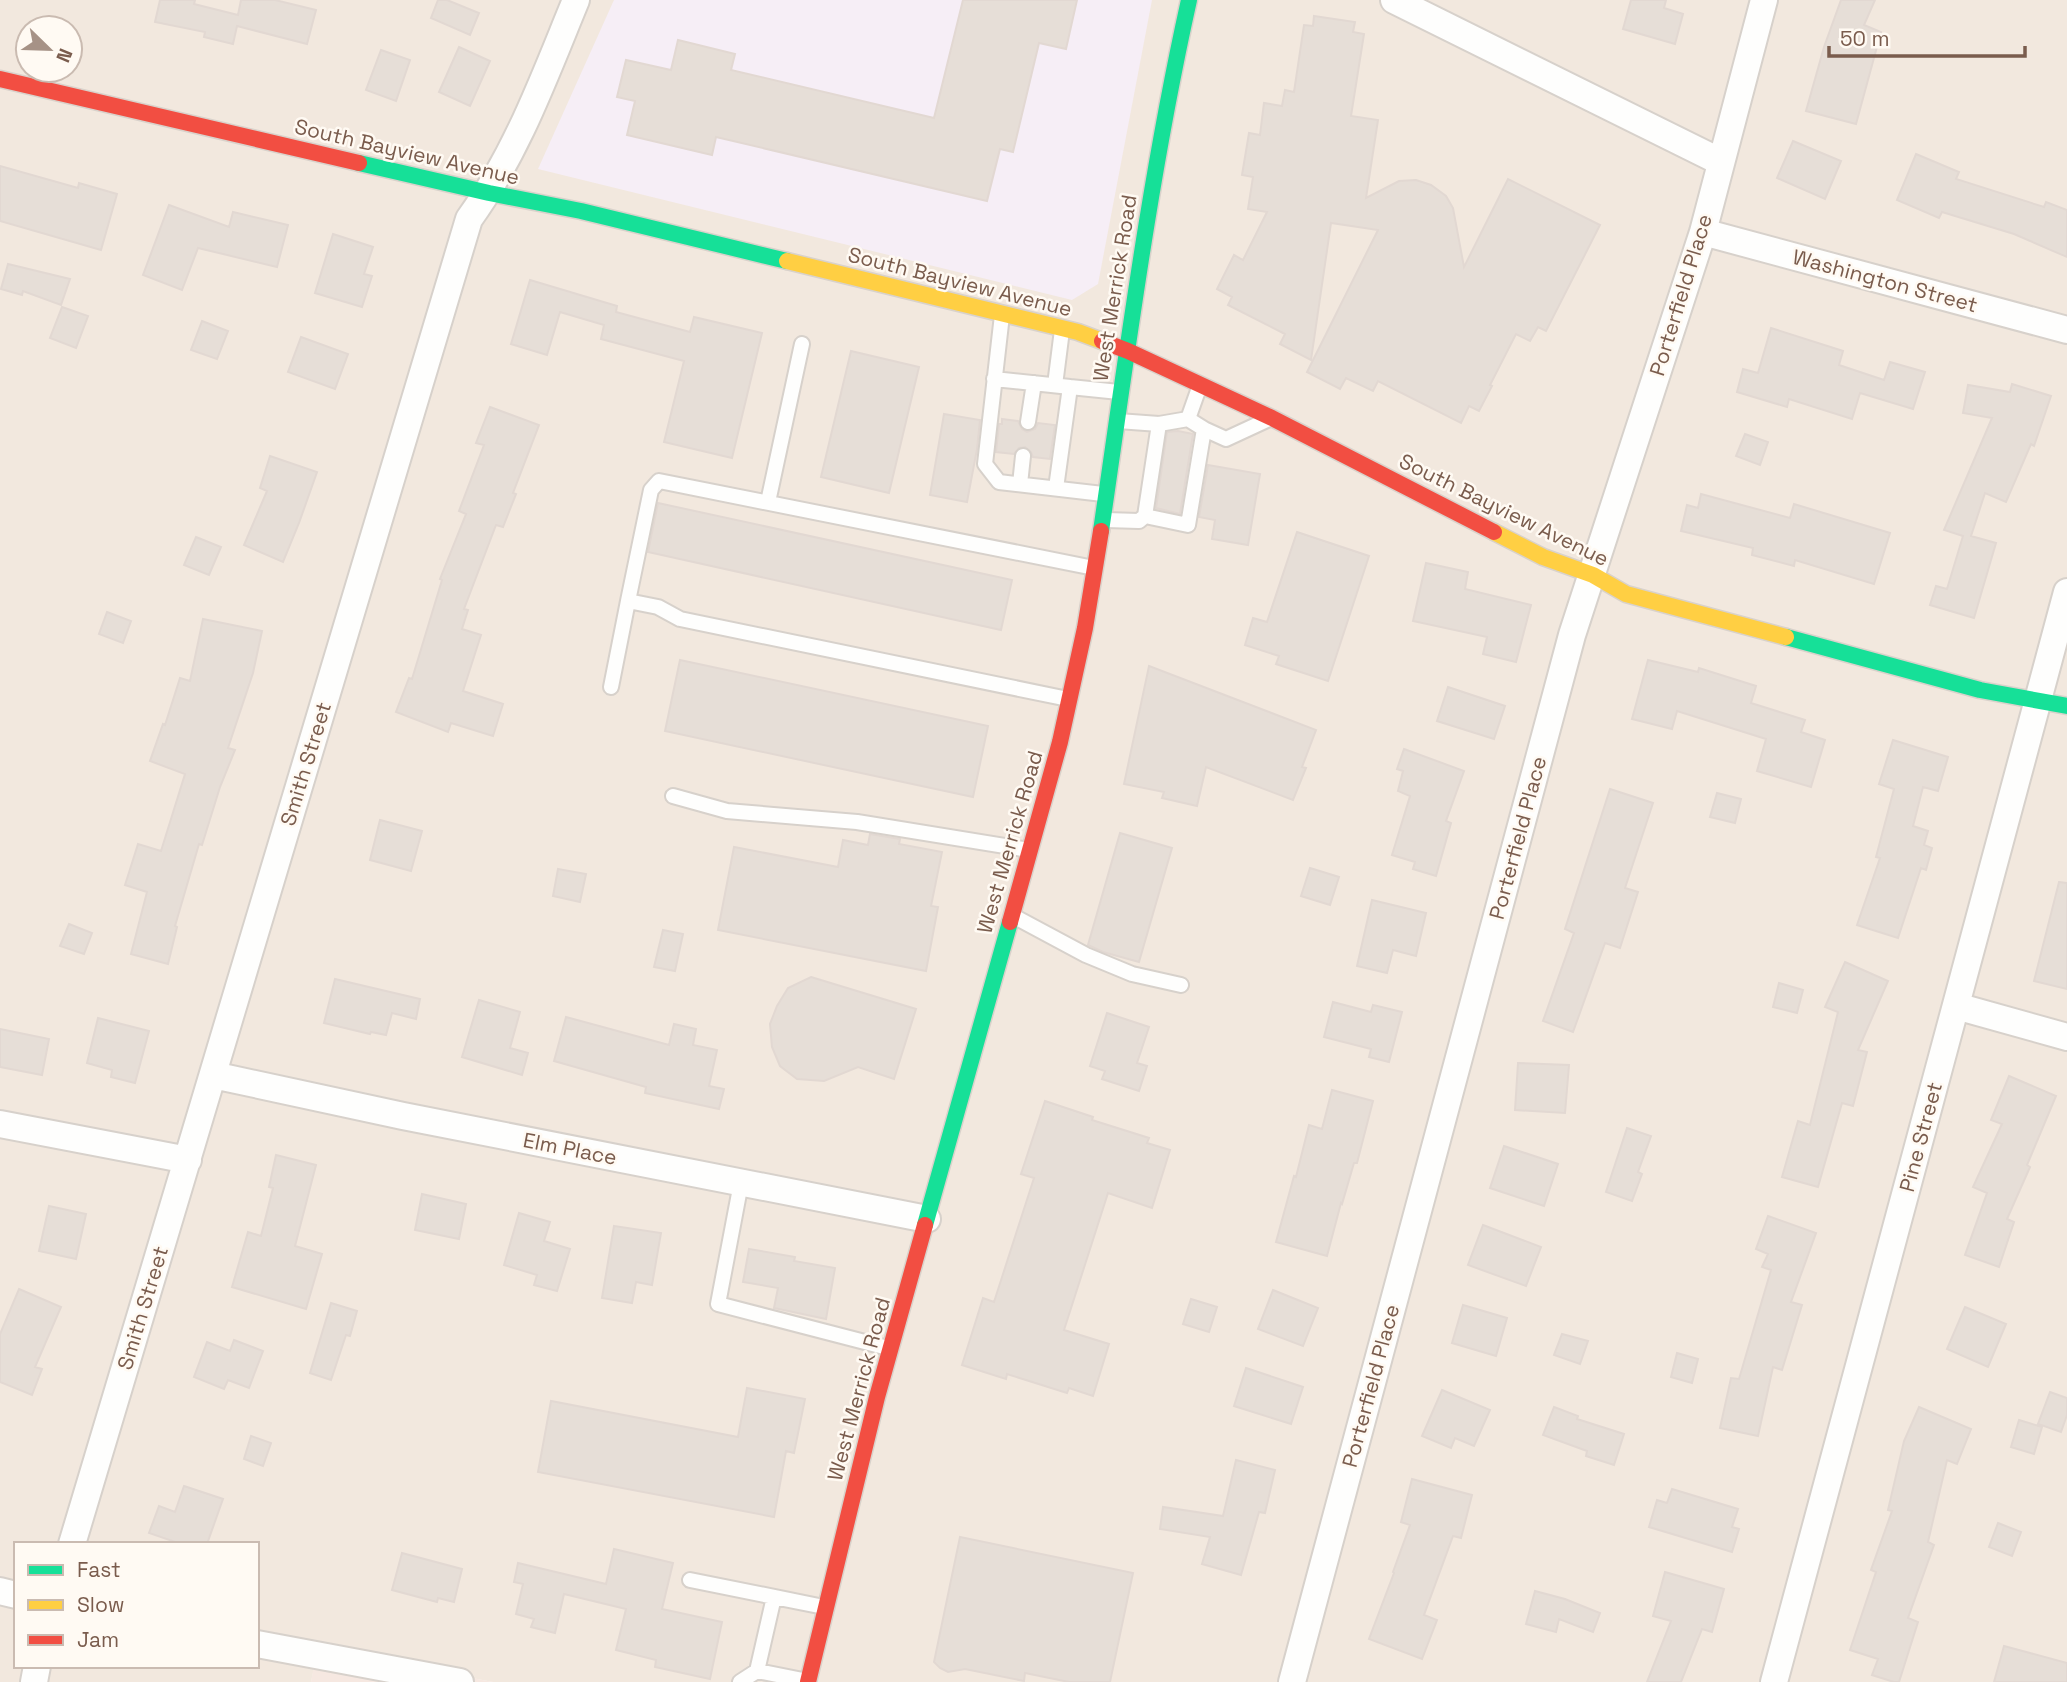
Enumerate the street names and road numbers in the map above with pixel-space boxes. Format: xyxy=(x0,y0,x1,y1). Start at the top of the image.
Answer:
street label: South Bayview Avenue xyxy=(292,112,522,191)
street label: West Merrick Road xyxy=(1086,193,1143,383)
street label: Porterfield Place xyxy=(1643,211,1718,379)
street label: South Bayview Avenue xyxy=(845,241,1075,322)
street label: Washington Street xyxy=(1790,243,1981,318)
street label: South Bayview Avenue xyxy=(1395,447,1613,572)
street label: Smith Street xyxy=(274,699,337,829)
street label: West Merrick Road xyxy=(971,747,1049,936)
street label: Porterfield Place xyxy=(1483,753,1552,922)
street label: Pine Street xyxy=(1893,1079,1948,1195)
street label: Elm Place xyxy=(521,1126,619,1171)
street label: Smith Street xyxy=(111,1243,174,1373)
street label: West Merrick Road xyxy=(821,1294,896,1484)
street label: Porterfield Place xyxy=(1336,1301,1405,1470)

